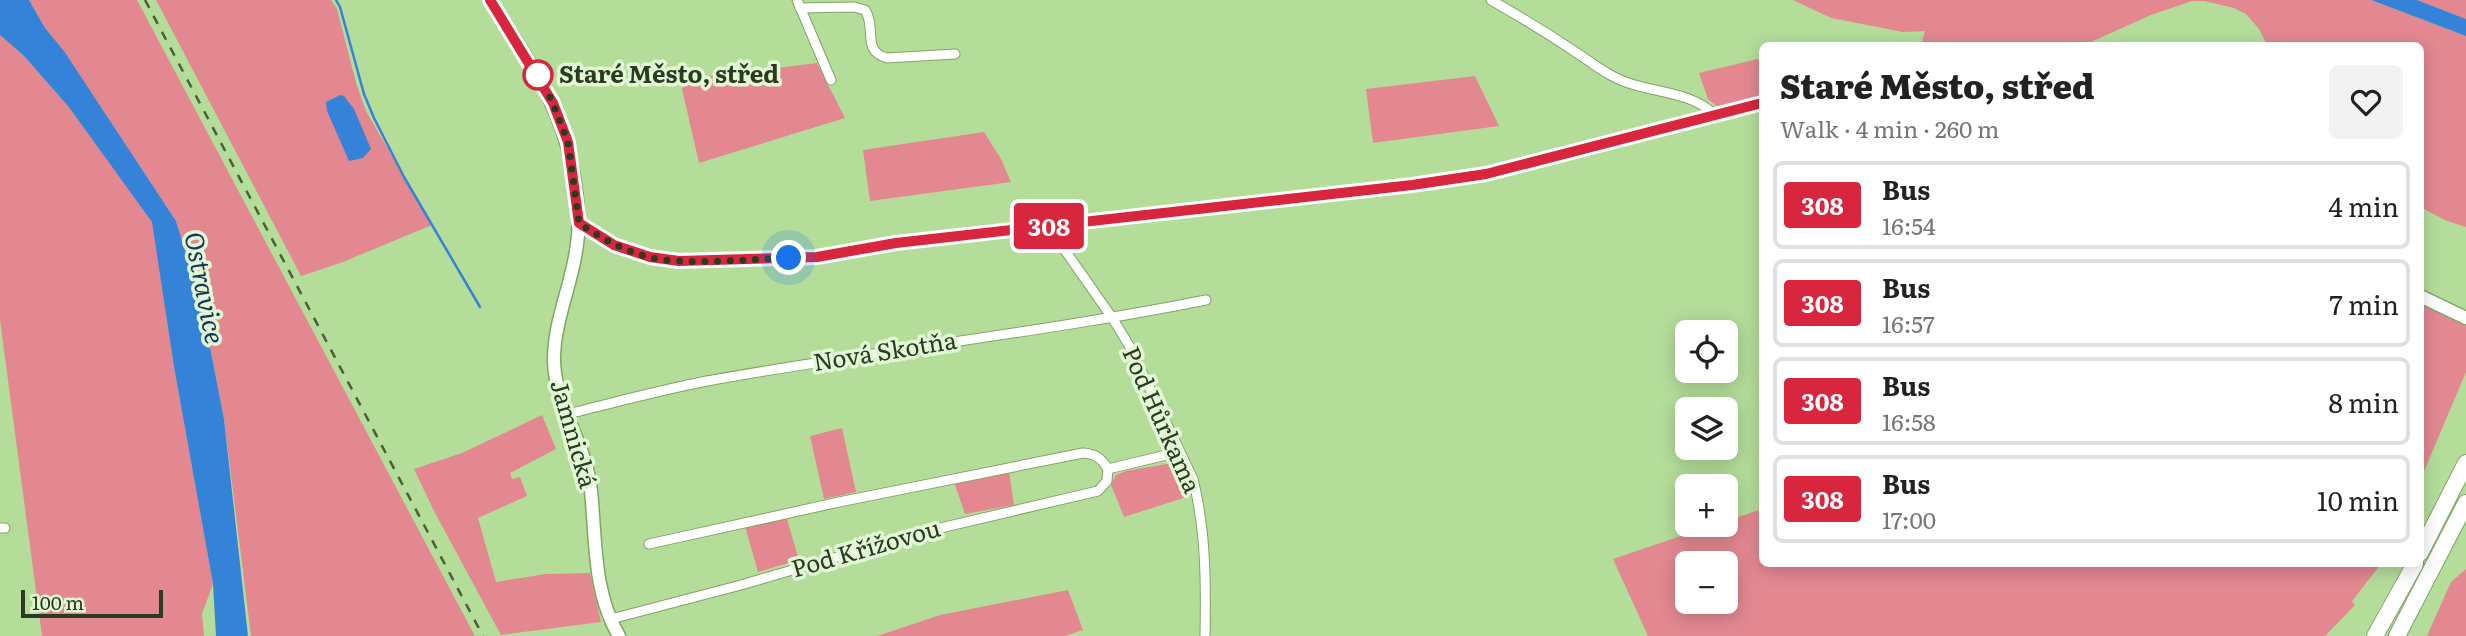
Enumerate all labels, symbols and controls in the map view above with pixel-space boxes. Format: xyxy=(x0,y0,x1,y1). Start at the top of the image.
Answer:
place label: Staré Město, střed xyxy=(559,55,779,90)
marker: Staré Město, střed xyxy=(523,60,553,90)
text: Staré Město, střed xyxy=(1780,60,2095,109)
button: heart xyxy=(2329,65,2403,139)
text: Walk · 4 min · 260 m xyxy=(1780,111,1999,145)
text: Bus xyxy=(1882,169,1930,208)
text: 4 min xyxy=(2328,186,2399,225)
text: 308 xyxy=(1801,187,1844,222)
line badge: 308 xyxy=(1009,203,1089,249)
text: 308 xyxy=(1028,208,1070,243)
text: 16:54 xyxy=(1882,208,1936,242)
water label: Ostravice xyxy=(176,228,236,347)
your location xyxy=(771,240,806,275)
text: Bus xyxy=(1882,267,1930,306)
text: 7 min xyxy=(2330,284,2399,323)
text: 308 xyxy=(1801,285,1844,320)
text: 16:57 xyxy=(1882,306,1935,340)
map controls xyxy=(1675,320,1738,614)
button: locate xyxy=(1675,320,1738,383)
street label: Nová Skotňa xyxy=(810,321,959,378)
street label: Pod Hůrkama xyxy=(1115,340,1211,498)
text: Bus xyxy=(1882,365,1930,404)
street label: Jamnická xyxy=(543,375,608,492)
text: 8 min xyxy=(2328,382,2399,421)
text: 308 xyxy=(1801,383,1844,418)
button: layers xyxy=(1675,397,1738,460)
text: 16:58 xyxy=(1882,404,1936,438)
text: Bus xyxy=(1882,463,1930,502)
button: + xyxy=(1675,474,1738,537)
text: 10 min xyxy=(2317,480,2399,519)
text: 308 xyxy=(1801,481,1844,516)
text: 17:00 xyxy=(1882,502,1936,536)
street label: Pod Křížovou xyxy=(787,509,944,585)
button: − xyxy=(1675,551,1738,614)
scale bar xyxy=(21,587,163,619)
text: 100 m xyxy=(32,588,84,616)

